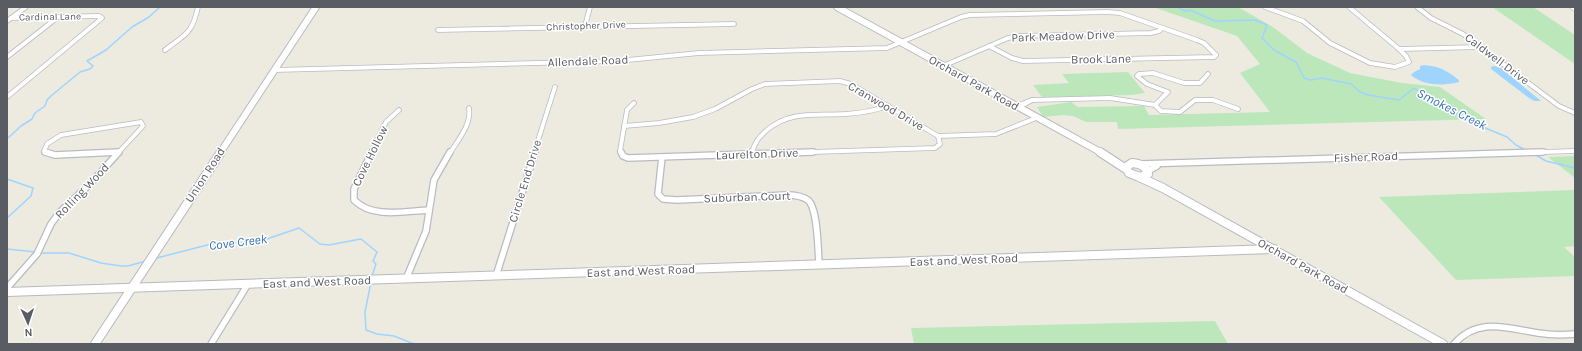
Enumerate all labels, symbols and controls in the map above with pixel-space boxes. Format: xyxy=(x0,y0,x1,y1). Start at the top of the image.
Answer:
street label: Cardinal Lane xyxy=(19,10,81,24)
street label: Christopher Drive xyxy=(546,19,626,33)
street label: Park Meadow Drive xyxy=(1011,27,1115,45)
street label: Caldwell Drive xyxy=(1462,30,1532,88)
street label: Brook Lane xyxy=(1071,51,1131,67)
street label: Orchard Park Road xyxy=(926,52,1022,114)
street label: Allendale Road xyxy=(547,53,629,69)
street label: Cranwood Drive xyxy=(846,79,926,133)
water label: Smokes Creek xyxy=(1415,85,1490,133)
street label: Cove Hollow xyxy=(349,123,391,189)
street label: Circle End Drive xyxy=(506,138,544,224)
street label: Union Road xyxy=(182,145,228,205)
street label: Laurelton Drive xyxy=(716,146,798,162)
street label: Fisher Road xyxy=(1334,149,1398,165)
street label: Rolling Wood xyxy=(52,160,112,222)
street label: Suburban Court xyxy=(703,188,791,206)
water label: Cove Creek xyxy=(208,231,268,253)
street label: Orchard Park Road xyxy=(1255,235,1351,297)
street label: East and West Road xyxy=(909,251,1019,269)
street label: East and West Road xyxy=(586,262,696,280)
street label: East and West Road xyxy=(262,273,372,291)
north arrow xyxy=(8,303,48,343)
text: N xyxy=(24,326,33,339)

